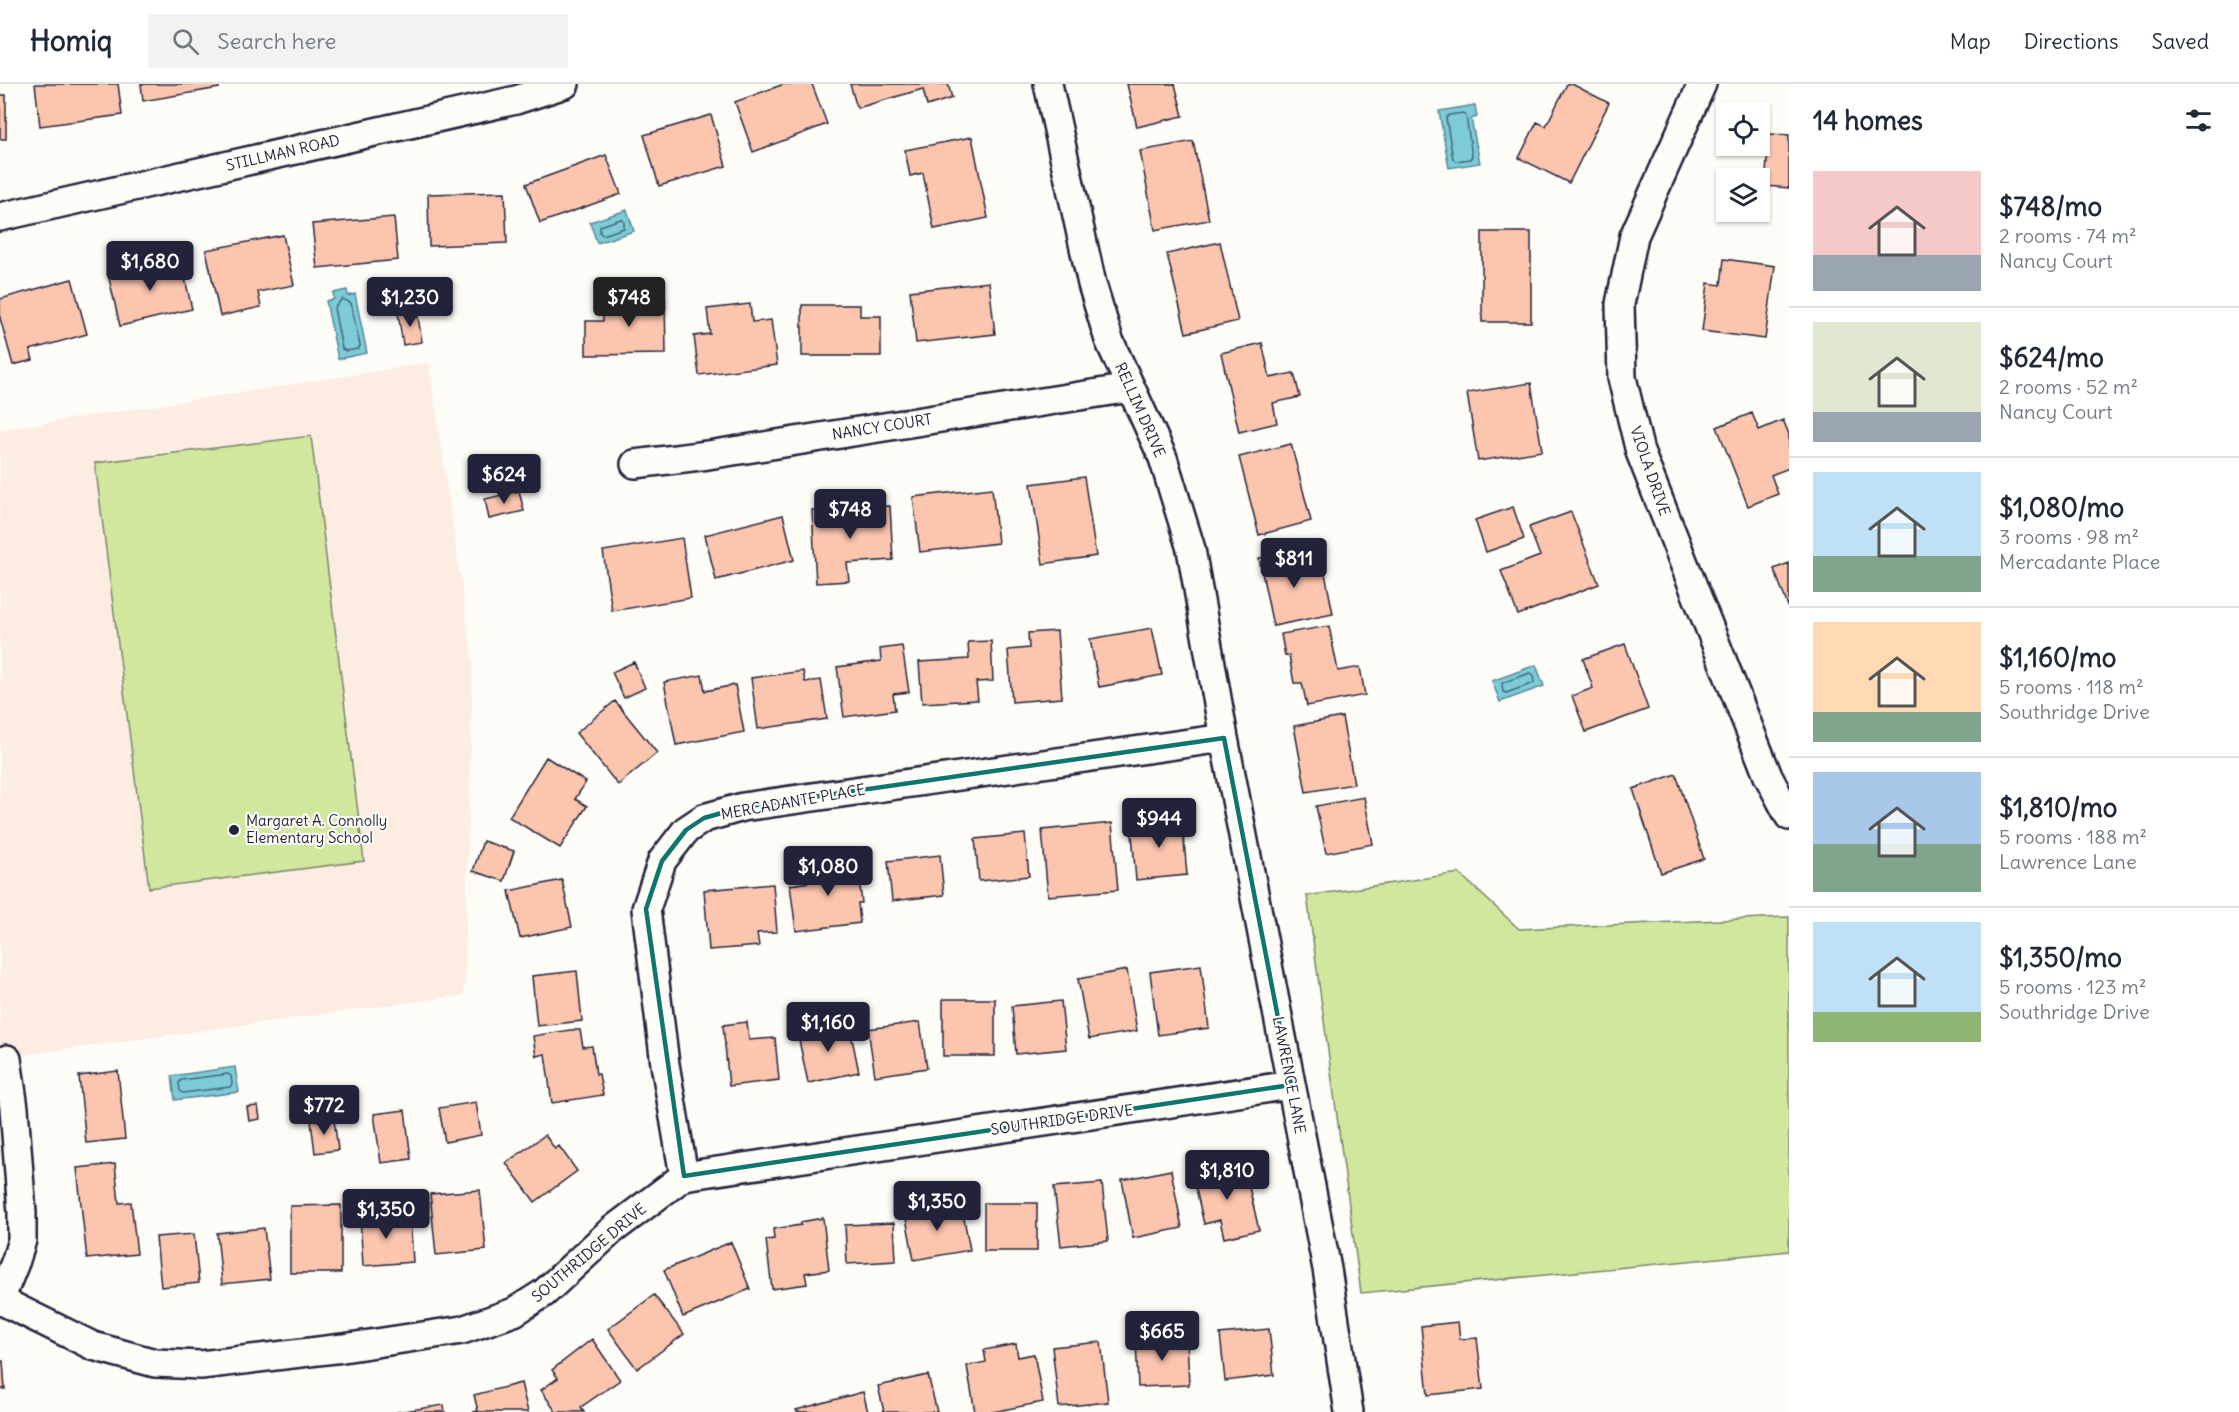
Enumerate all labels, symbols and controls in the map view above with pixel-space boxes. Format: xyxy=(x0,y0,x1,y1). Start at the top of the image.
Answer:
search box xyxy=(148,14,568,68)
text: Homiq xyxy=(30,23,112,59)
icon: search xyxy=(169,25,202,58)
text: Search here xyxy=(217,27,336,55)
text: Map xyxy=(1950,28,1991,55)
text: Directions xyxy=(2024,28,2118,55)
text: Saved xyxy=(2151,28,2209,55)
map controls xyxy=(1716,102,1770,222)
button: locate xyxy=(1716,102,1770,156)
text: 14 homes xyxy=(1813,104,1923,137)
icon: filters xyxy=(2182,104,2215,137)
street label: STILLMAN ROAD xyxy=(224,130,342,175)
button: layers xyxy=(1716,168,1770,222)
text: $748/mo xyxy=(1999,190,2102,223)
icon: home xyxy=(1861,195,1933,267)
text: 2 rooms · 74 m² xyxy=(1999,223,2136,248)
pin: $1,680 xyxy=(101,241,199,292)
text: $1,680 xyxy=(120,248,180,273)
text: Nancy Court xyxy=(1999,248,2113,273)
pin: $1,230 xyxy=(361,277,459,328)
pin: $748 xyxy=(593,277,665,328)
text: $1,230 xyxy=(381,284,439,309)
text: $748 xyxy=(607,284,651,309)
text: $624/mo xyxy=(1999,341,2104,374)
icon: home xyxy=(1861,346,1933,418)
street label: RELLIM DRIVE xyxy=(1111,359,1170,460)
text: 2 rooms · 52 m² xyxy=(1999,374,2138,399)
text: Nancy Court xyxy=(1999,399,2113,424)
street label: NANCY COURT xyxy=(831,409,933,444)
street label: VIOLA DRIVE xyxy=(1626,424,1675,518)
pin: $624 xyxy=(468,454,540,505)
text: $624 xyxy=(482,461,526,486)
pin: $748 xyxy=(814,489,886,540)
text: $1,080/mo xyxy=(1999,491,2124,524)
text: $748 xyxy=(828,496,872,521)
icon: home xyxy=(1861,496,1933,568)
text: 3 rooms · 98 m² xyxy=(1999,524,2139,549)
pin: $811 xyxy=(1258,538,1330,589)
text: $811 xyxy=(1275,545,1313,570)
text: Mercadante Place xyxy=(1999,549,2160,574)
text: $1,160/mo xyxy=(1999,641,2116,674)
icon: home xyxy=(1861,646,1933,718)
text: 5 rooms · 118 m² xyxy=(1999,674,2144,699)
text: Southridge Drive xyxy=(1999,699,2150,724)
street label: MERCADANTE PLACE xyxy=(719,779,867,824)
text: $1,810/mo xyxy=(1999,791,2117,824)
icon: home xyxy=(1861,796,1933,868)
pin: $944 xyxy=(1123,798,1195,849)
text: $944 xyxy=(1136,805,1182,830)
place label: Margaret A. Connolly Elementary School xyxy=(246,811,387,847)
marker: Margaret A. Connolly Elementary School xyxy=(227,823,241,837)
text: 5 rooms · 188 m² xyxy=(1999,824,2147,849)
pin: $1,080 xyxy=(779,846,877,897)
text: Lawrence Lane xyxy=(1999,849,2137,874)
text: $1,080 xyxy=(798,853,858,878)
text: $1,350/mo xyxy=(1999,941,2122,974)
icon: home xyxy=(1861,946,1933,1018)
text: 5 rooms · 123 m² xyxy=(1999,974,2146,999)
text: Southridge Drive xyxy=(1999,999,2150,1024)
pin: $1,160 xyxy=(779,1002,877,1053)
text: $1,160 xyxy=(801,1009,855,1034)
street label: LAWRENCE LANE xyxy=(1269,1015,1310,1135)
pin: $772 xyxy=(288,1085,360,1136)
text: $772 xyxy=(303,1092,345,1117)
street label: SOUTHRIDGE DRIVE xyxy=(989,1100,1135,1139)
pin: $1,810 xyxy=(1178,1150,1276,1201)
text: $1,810 xyxy=(1199,1157,1255,1182)
pin: $1,350 xyxy=(888,1181,986,1232)
text: $1,350 xyxy=(908,1188,966,1213)
pin: $1,350 xyxy=(337,1189,435,1240)
text: $1,350 xyxy=(357,1196,415,1221)
street label: SOUTHRIDGE DRIVE xyxy=(528,1199,650,1306)
pin: $665 xyxy=(1126,1311,1198,1362)
text: $665 xyxy=(1139,1318,1185,1343)

